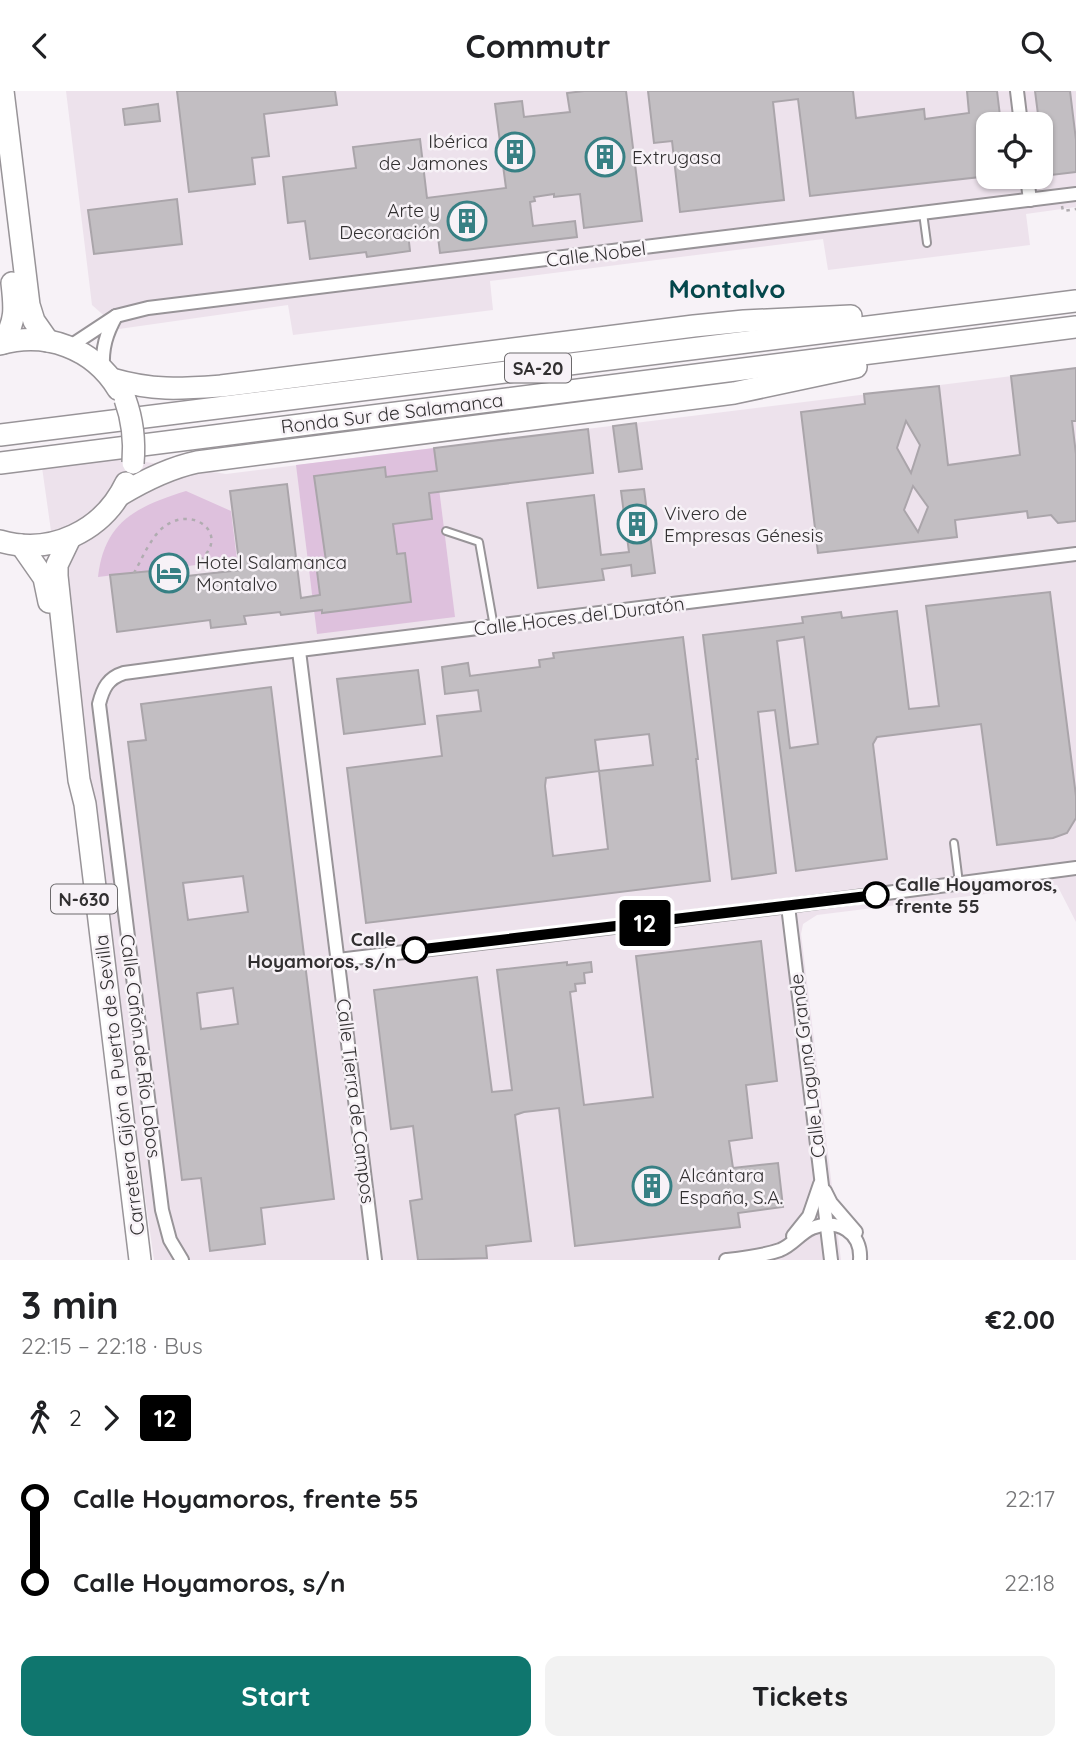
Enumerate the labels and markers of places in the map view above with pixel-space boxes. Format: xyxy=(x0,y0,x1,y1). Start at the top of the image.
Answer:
place label: Ibérica de Jamones xyxy=(379,129,488,175)
building icon: Ibérica de Jamones xyxy=(494,131,536,173)
building icon: Extrugasa xyxy=(584,136,626,178)
place label: Extrugasa xyxy=(632,145,721,169)
place label: Arte y Decoración xyxy=(339,198,440,244)
building icon: Arte y Decoración xyxy=(446,200,488,242)
place label: Vivero de Empresas Génesis xyxy=(664,501,824,547)
building icon: Vivero de Empresas Génesis xyxy=(616,503,658,545)
place label: Hotel Salamanca Montalvo xyxy=(196,550,347,596)
hotel icon: Hotel Salamanca Montalvo xyxy=(148,552,190,594)
place label: Calle Hoyamoros, frente 55 xyxy=(895,872,1058,918)
marker: Calle Hoyamoros, frente 55 xyxy=(863,882,889,908)
place label: Calle Hoyamoros, s/n xyxy=(247,927,396,973)
marker: Calle Hoyamoros, s/n xyxy=(402,937,428,963)
place label: Alcántara España, S.A. xyxy=(679,1163,783,1209)
building icon: Alcántara España, S.A. xyxy=(631,1165,673,1207)

